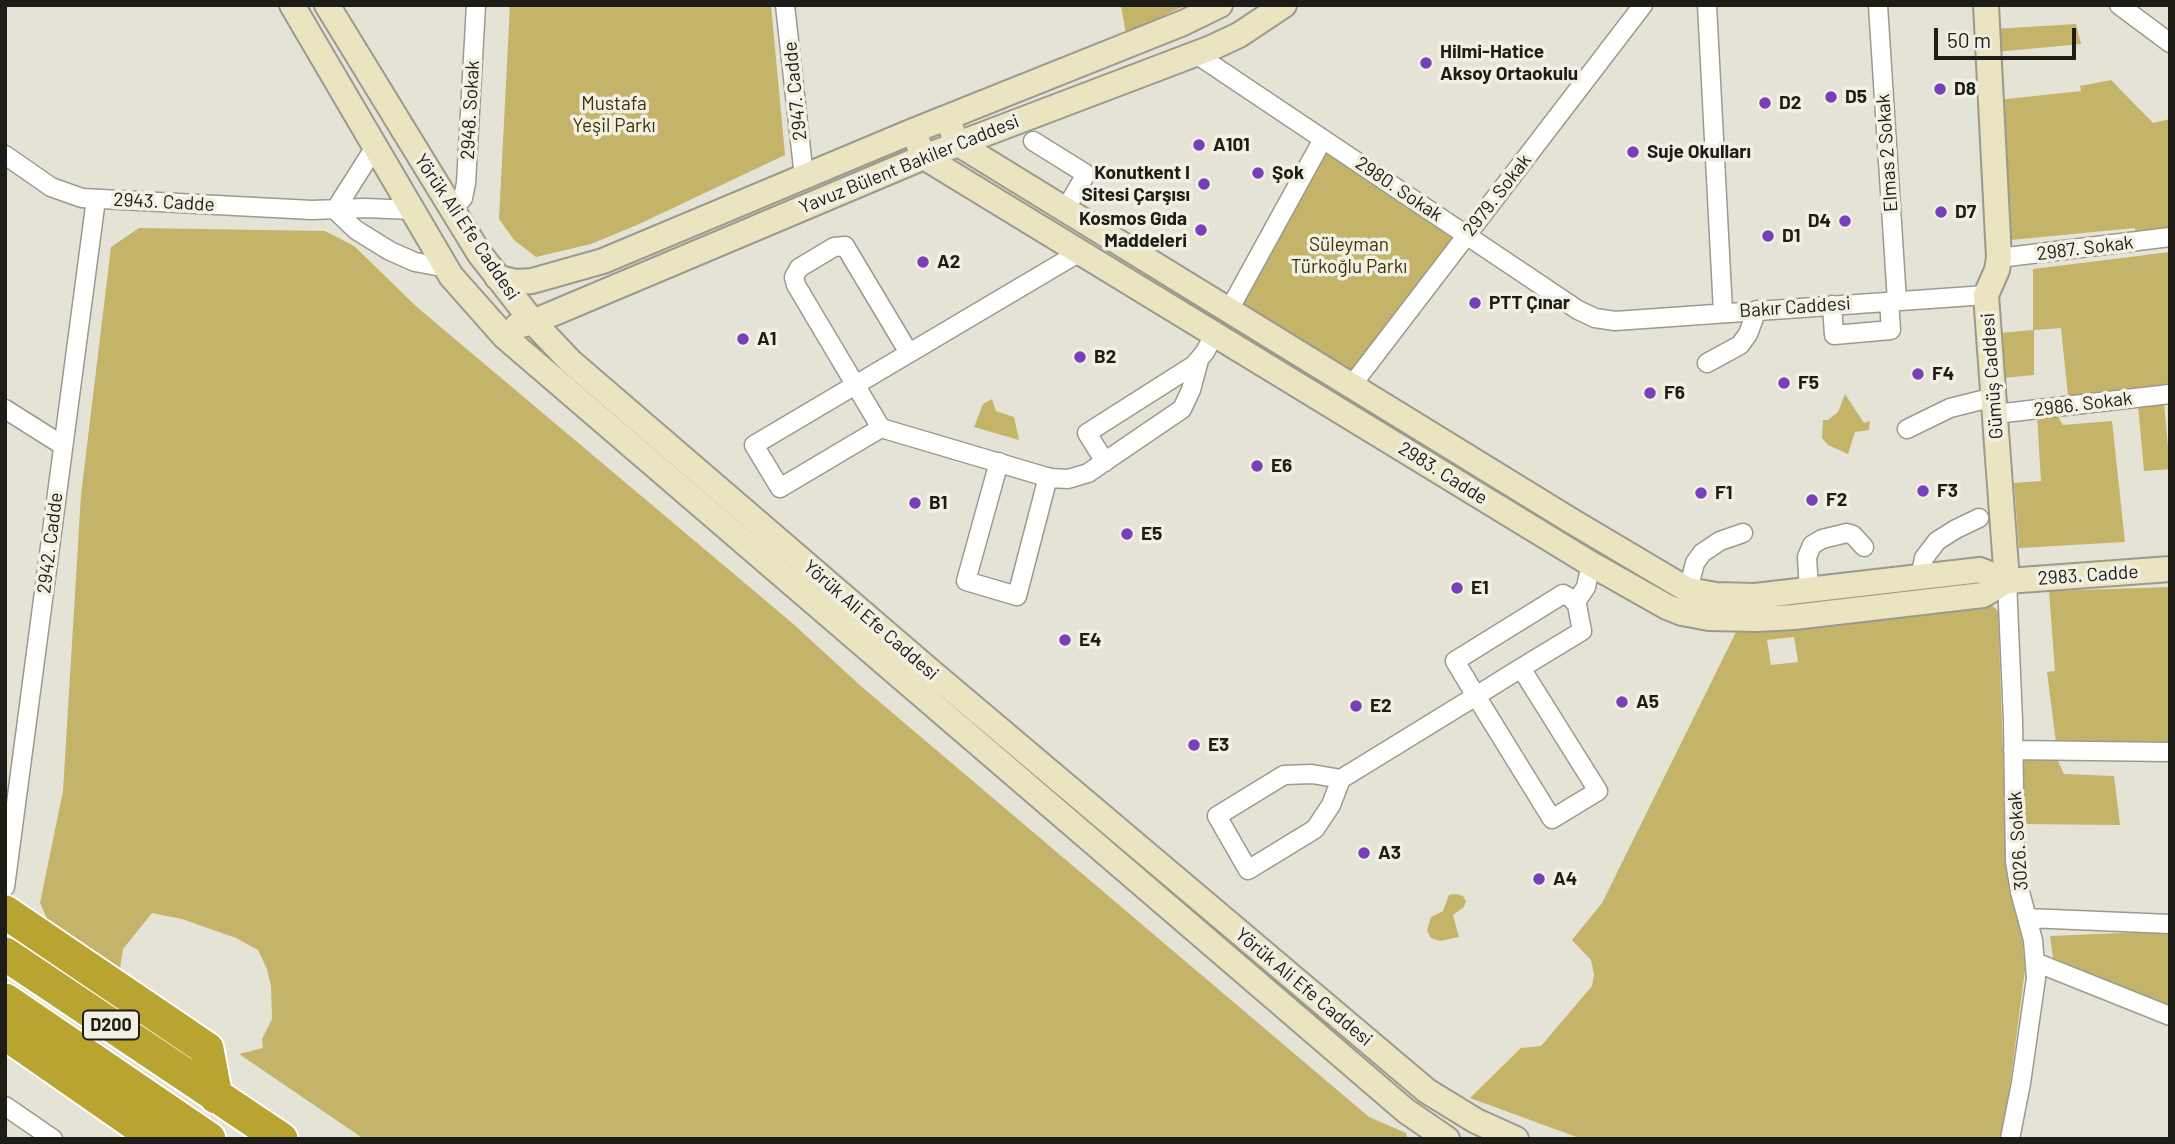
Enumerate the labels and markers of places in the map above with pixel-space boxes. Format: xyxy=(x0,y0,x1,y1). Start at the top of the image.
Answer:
place label: Hilmi-Hatice Aksoy Ortaokulu xyxy=(1440,41,1578,85)
marker: Hilmi-Hatice Aksoy Ortaokulu xyxy=(1418,55,1434,71)
place label: D8 xyxy=(1954,78,1976,100)
marker: D8 xyxy=(1932,81,1948,97)
place label: D5 xyxy=(1845,86,1867,108)
marker: D5 xyxy=(1823,89,1839,105)
place label: D2 xyxy=(1779,92,1801,114)
marker: D2 xyxy=(1757,95,1773,111)
place label: A101 xyxy=(1213,134,1250,156)
marker: A101 xyxy=(1191,137,1207,153)
place label: Suje Okulları xyxy=(1647,141,1751,163)
marker: Suje Okulları xyxy=(1625,144,1641,160)
place label: Konutkent I Sitesi Çarşısı xyxy=(1082,162,1190,206)
place label: Şok xyxy=(1272,162,1304,184)
marker: Şok xyxy=(1250,165,1266,181)
marker: Konutkent I Sitesi Çarşısı xyxy=(1196,176,1212,192)
place label: D7 xyxy=(1955,201,1976,223)
marker: D7 xyxy=(1933,204,1949,220)
place label: Kosmos Gıda Maddeleri xyxy=(1079,208,1187,252)
place label: D4 xyxy=(1808,210,1831,232)
marker: D4 xyxy=(1837,213,1853,229)
marker: Kosmos Gıda Maddeleri xyxy=(1193,222,1209,238)
place label: D1 xyxy=(1782,225,1800,247)
marker: D1 xyxy=(1760,228,1776,244)
place label: A2 xyxy=(937,251,960,273)
marker: A2 xyxy=(915,254,931,270)
place label: PTT Çınar xyxy=(1489,292,1570,314)
marker: PTT Çınar xyxy=(1467,295,1483,311)
place label: A1 xyxy=(757,328,776,350)
marker: A1 xyxy=(735,331,751,347)
place label: B2 xyxy=(1094,346,1116,368)
marker: B2 xyxy=(1072,349,1088,365)
place label: F4 xyxy=(1932,363,1954,385)
marker: F4 xyxy=(1910,366,1926,382)
place label: F5 xyxy=(1798,372,1819,394)
marker: F5 xyxy=(1776,375,1792,391)
place label: F6 xyxy=(1664,382,1685,404)
marker: F6 xyxy=(1642,385,1658,401)
place label: E6 xyxy=(1271,455,1292,477)
marker: E6 xyxy=(1249,458,1265,474)
place label: F3 xyxy=(1937,480,1958,502)
place label: F1 xyxy=(1715,482,1732,504)
marker: F3 xyxy=(1915,483,1931,499)
marker: F1 xyxy=(1693,485,1709,501)
place label: F2 xyxy=(1826,489,1847,511)
place label: B1 xyxy=(929,492,948,514)
marker: F2 xyxy=(1804,492,1820,508)
marker: B1 xyxy=(907,495,923,511)
place label: E5 xyxy=(1141,523,1162,545)
marker: E5 xyxy=(1119,526,1135,542)
place label: E1 xyxy=(1471,577,1489,599)
marker: E1 xyxy=(1449,580,1465,596)
place label: E4 xyxy=(1079,629,1102,651)
marker: E4 xyxy=(1057,632,1073,648)
place label: A5 xyxy=(1636,691,1659,713)
marker: A5 xyxy=(1614,694,1630,710)
place label: E2 xyxy=(1370,695,1392,717)
marker: E2 xyxy=(1348,698,1364,714)
place label: E3 xyxy=(1208,734,1229,756)
marker: E3 xyxy=(1186,737,1202,753)
place label: A3 xyxy=(1378,842,1401,864)
marker: A3 xyxy=(1356,845,1372,861)
place label: A4 xyxy=(1553,868,1577,890)
marker: A4 xyxy=(1531,871,1547,887)

